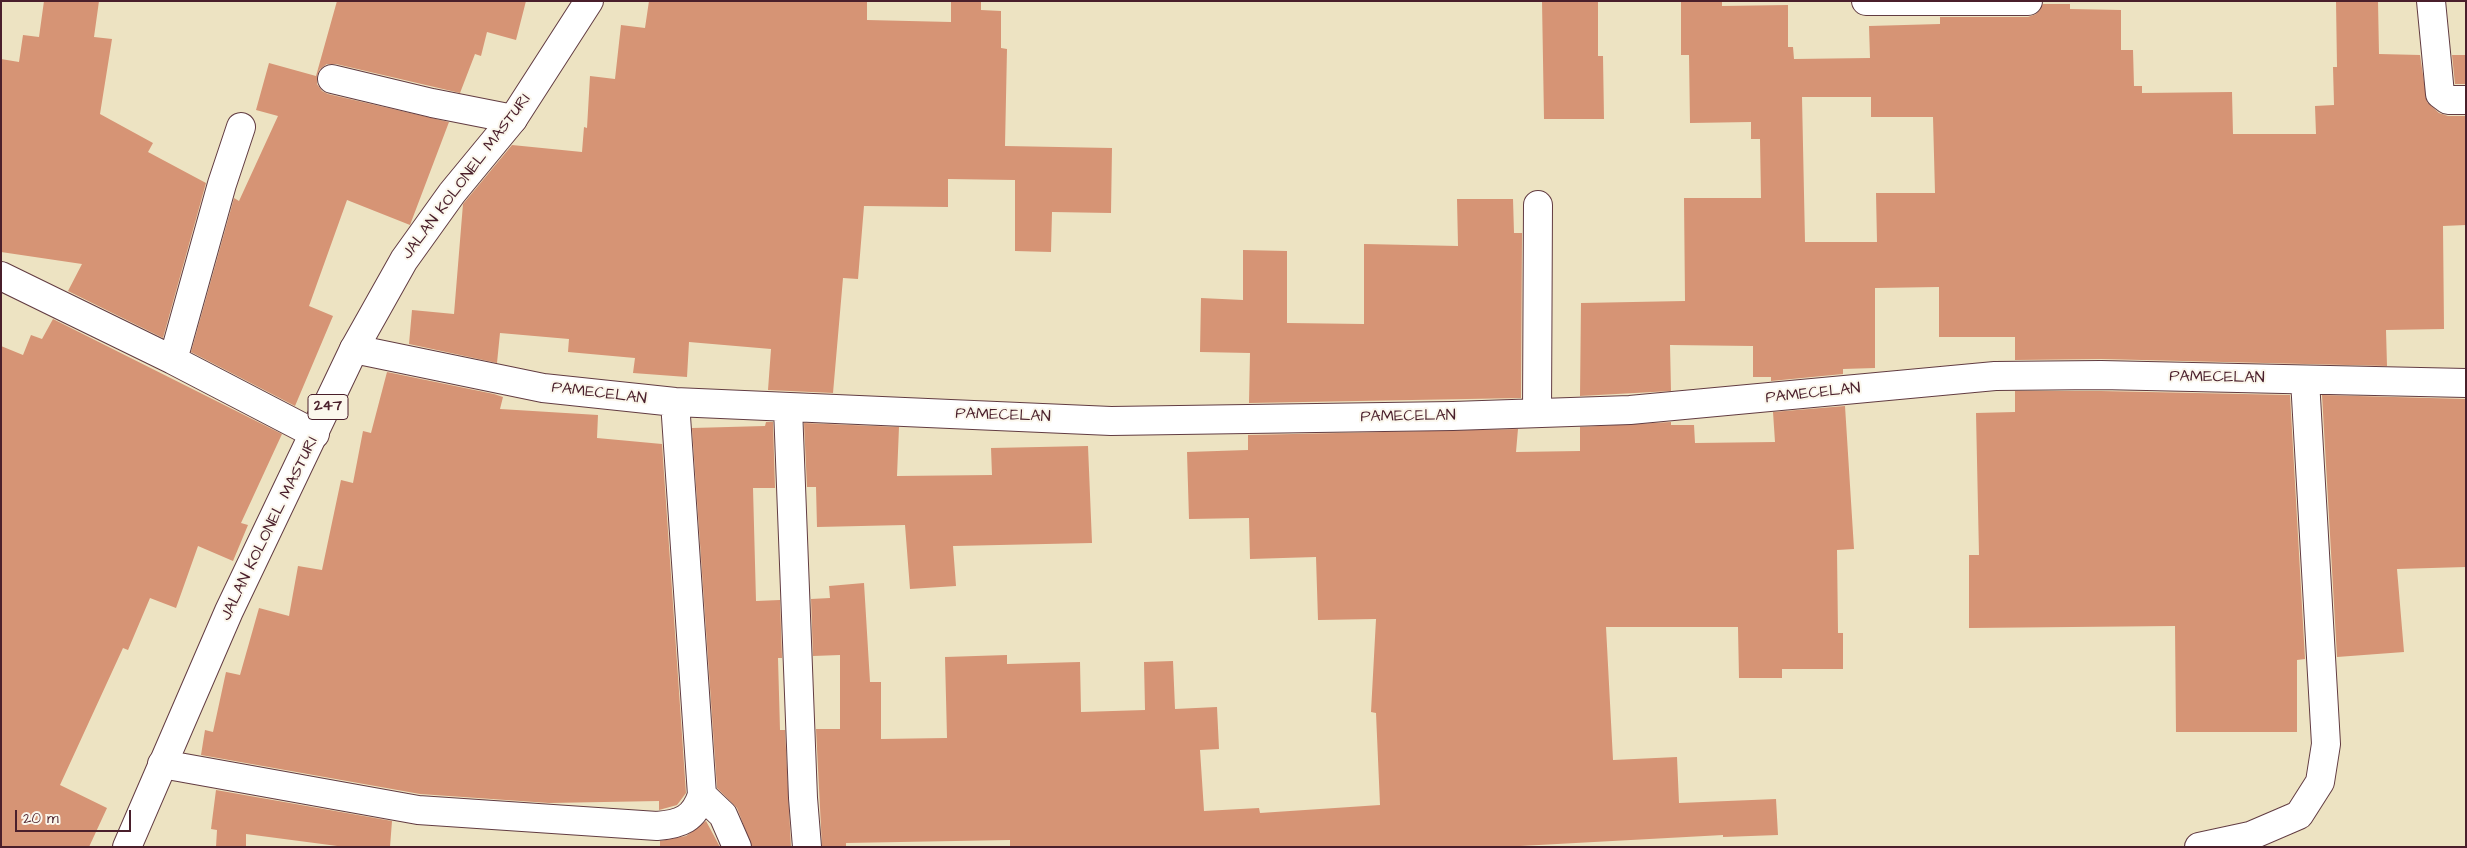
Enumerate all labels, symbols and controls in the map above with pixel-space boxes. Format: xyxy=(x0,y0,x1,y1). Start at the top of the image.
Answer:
street label: JALAN KOLONEL MASTURI xyxy=(398,90,536,264)
street label: PAMECELAN xyxy=(2169,368,2265,388)
street label: PAMECELAN xyxy=(551,379,647,409)
street label: PAMECELAN xyxy=(1765,379,1861,409)
road number: 247 xyxy=(308,394,348,420)
street label: PAMECELAN xyxy=(955,405,1051,427)
street label: PAMECELAN xyxy=(1360,407,1456,427)
street label: JALAN KOLONEL MASTURI xyxy=(217,434,323,624)
scale bar xyxy=(18,800,134,832)
text: 20 m xyxy=(23,808,59,829)

